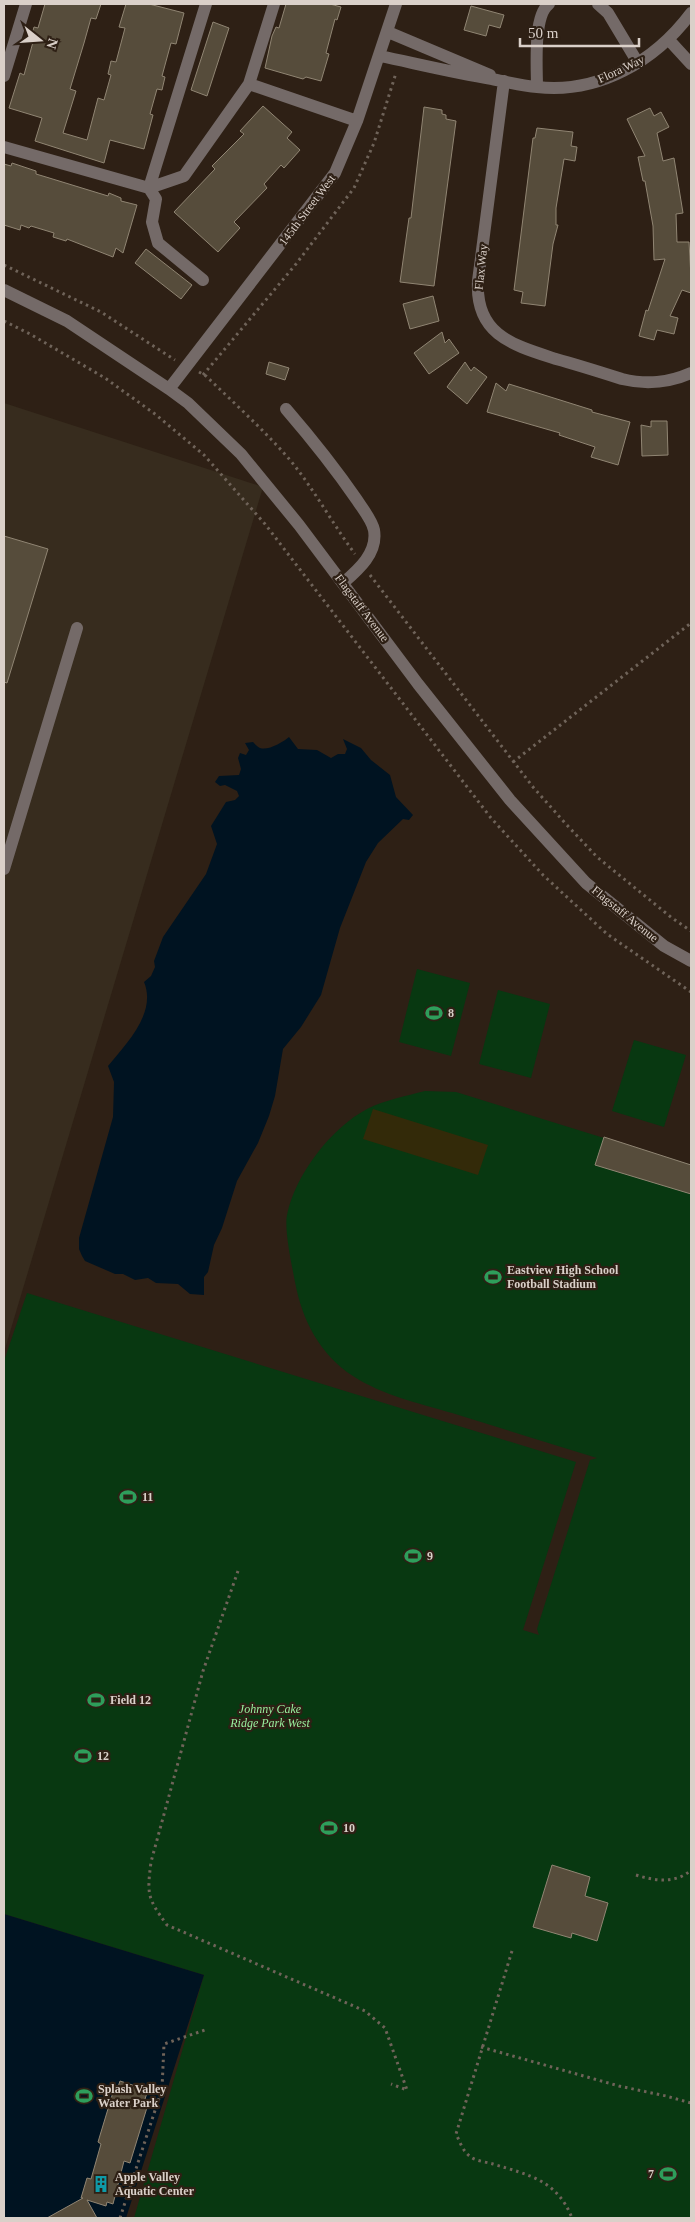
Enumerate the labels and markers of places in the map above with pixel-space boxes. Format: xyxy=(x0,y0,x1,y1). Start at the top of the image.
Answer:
sports icon: 8 xyxy=(424,1003,444,1023)
place label: 8 xyxy=(448,1006,454,1020)
place label: Eastview High School Football Stadium xyxy=(507,1263,619,1291)
sports icon: Eastview High School Football Stadium xyxy=(483,1267,503,1287)
sports icon: 11 xyxy=(118,1487,138,1507)
place label: 11 xyxy=(142,1490,153,1504)
sports icon: 9 xyxy=(403,1546,423,1566)
place label: 9 xyxy=(427,1549,433,1563)
sports icon: Field 12 xyxy=(86,1690,106,1710)
place label: Field 12 xyxy=(110,1693,151,1707)
sports icon: 12 xyxy=(73,1746,93,1766)
place label: 12 xyxy=(97,1749,109,1763)
sports icon: 10 xyxy=(319,1818,339,1838)
place label: 10 xyxy=(343,1821,355,1835)
place label: Splash Valley Water Park xyxy=(98,2082,166,2110)
sports icon: Splash Valley Water Park xyxy=(74,2086,94,2106)
sports icon: 7 xyxy=(658,2164,678,2184)
place label: 7 xyxy=(648,2167,654,2181)
place label: Apple Valley Aquatic Center xyxy=(115,2170,195,2198)
building icon: Apple Valley Aquatic Center xyxy=(91,2174,111,2194)

